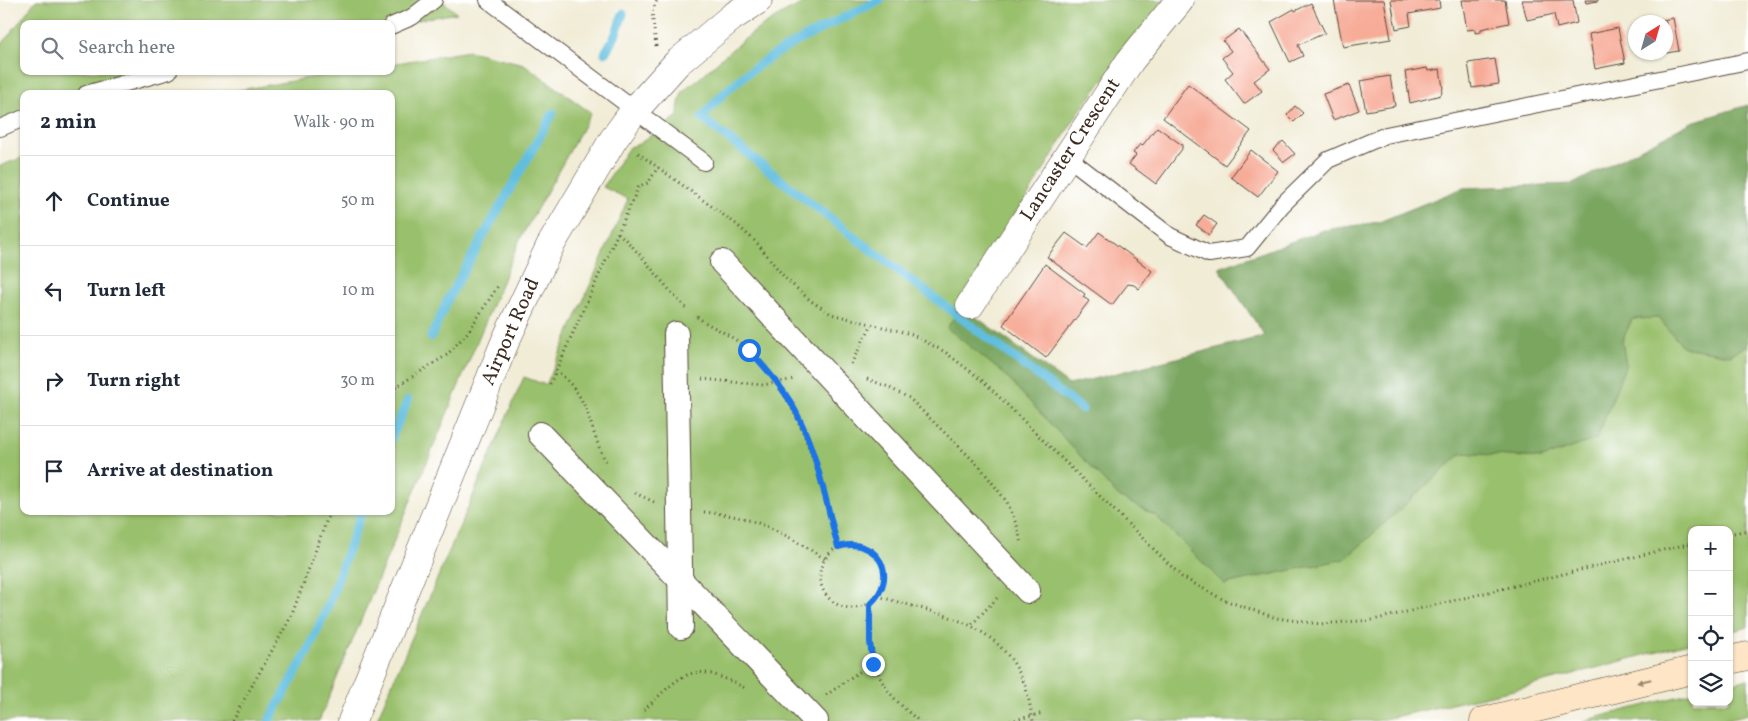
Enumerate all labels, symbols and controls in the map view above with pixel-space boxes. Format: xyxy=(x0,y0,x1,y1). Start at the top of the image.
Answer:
north arrow xyxy=(1628,15,1673,60)
search box xyxy=(20,20,395,75)
icon: search xyxy=(38,34,66,62)
text: Search here xyxy=(78,35,175,61)
street label: Lancaster Crescent xyxy=(1014,73,1128,227)
text: 2 min xyxy=(40,108,97,137)
text: Walk · 90 m xyxy=(293,112,375,134)
icon: ahead xyxy=(40,187,68,215)
text: Continue xyxy=(87,188,170,214)
text: 50 m xyxy=(341,190,375,212)
street label: Airport Road xyxy=(475,274,547,390)
icon: left xyxy=(40,277,68,305)
text: Turn left xyxy=(87,278,166,304)
text: 10 m xyxy=(342,280,375,302)
route start xyxy=(738,339,761,362)
icon: right xyxy=(40,367,68,395)
text: Turn right xyxy=(87,368,180,394)
text: 30 m xyxy=(340,370,375,392)
icon: arrive xyxy=(40,457,68,485)
text: Arrive at destination xyxy=(87,458,273,484)
map controls xyxy=(1688,526,1733,706)
button: + xyxy=(1688,526,1733,571)
button: − xyxy=(1688,571,1733,616)
button: locate xyxy=(1688,616,1733,661)
route end xyxy=(862,653,885,676)
button: layers xyxy=(1688,661,1733,706)
one-way arrow xyxy=(1637,678,1652,686)

